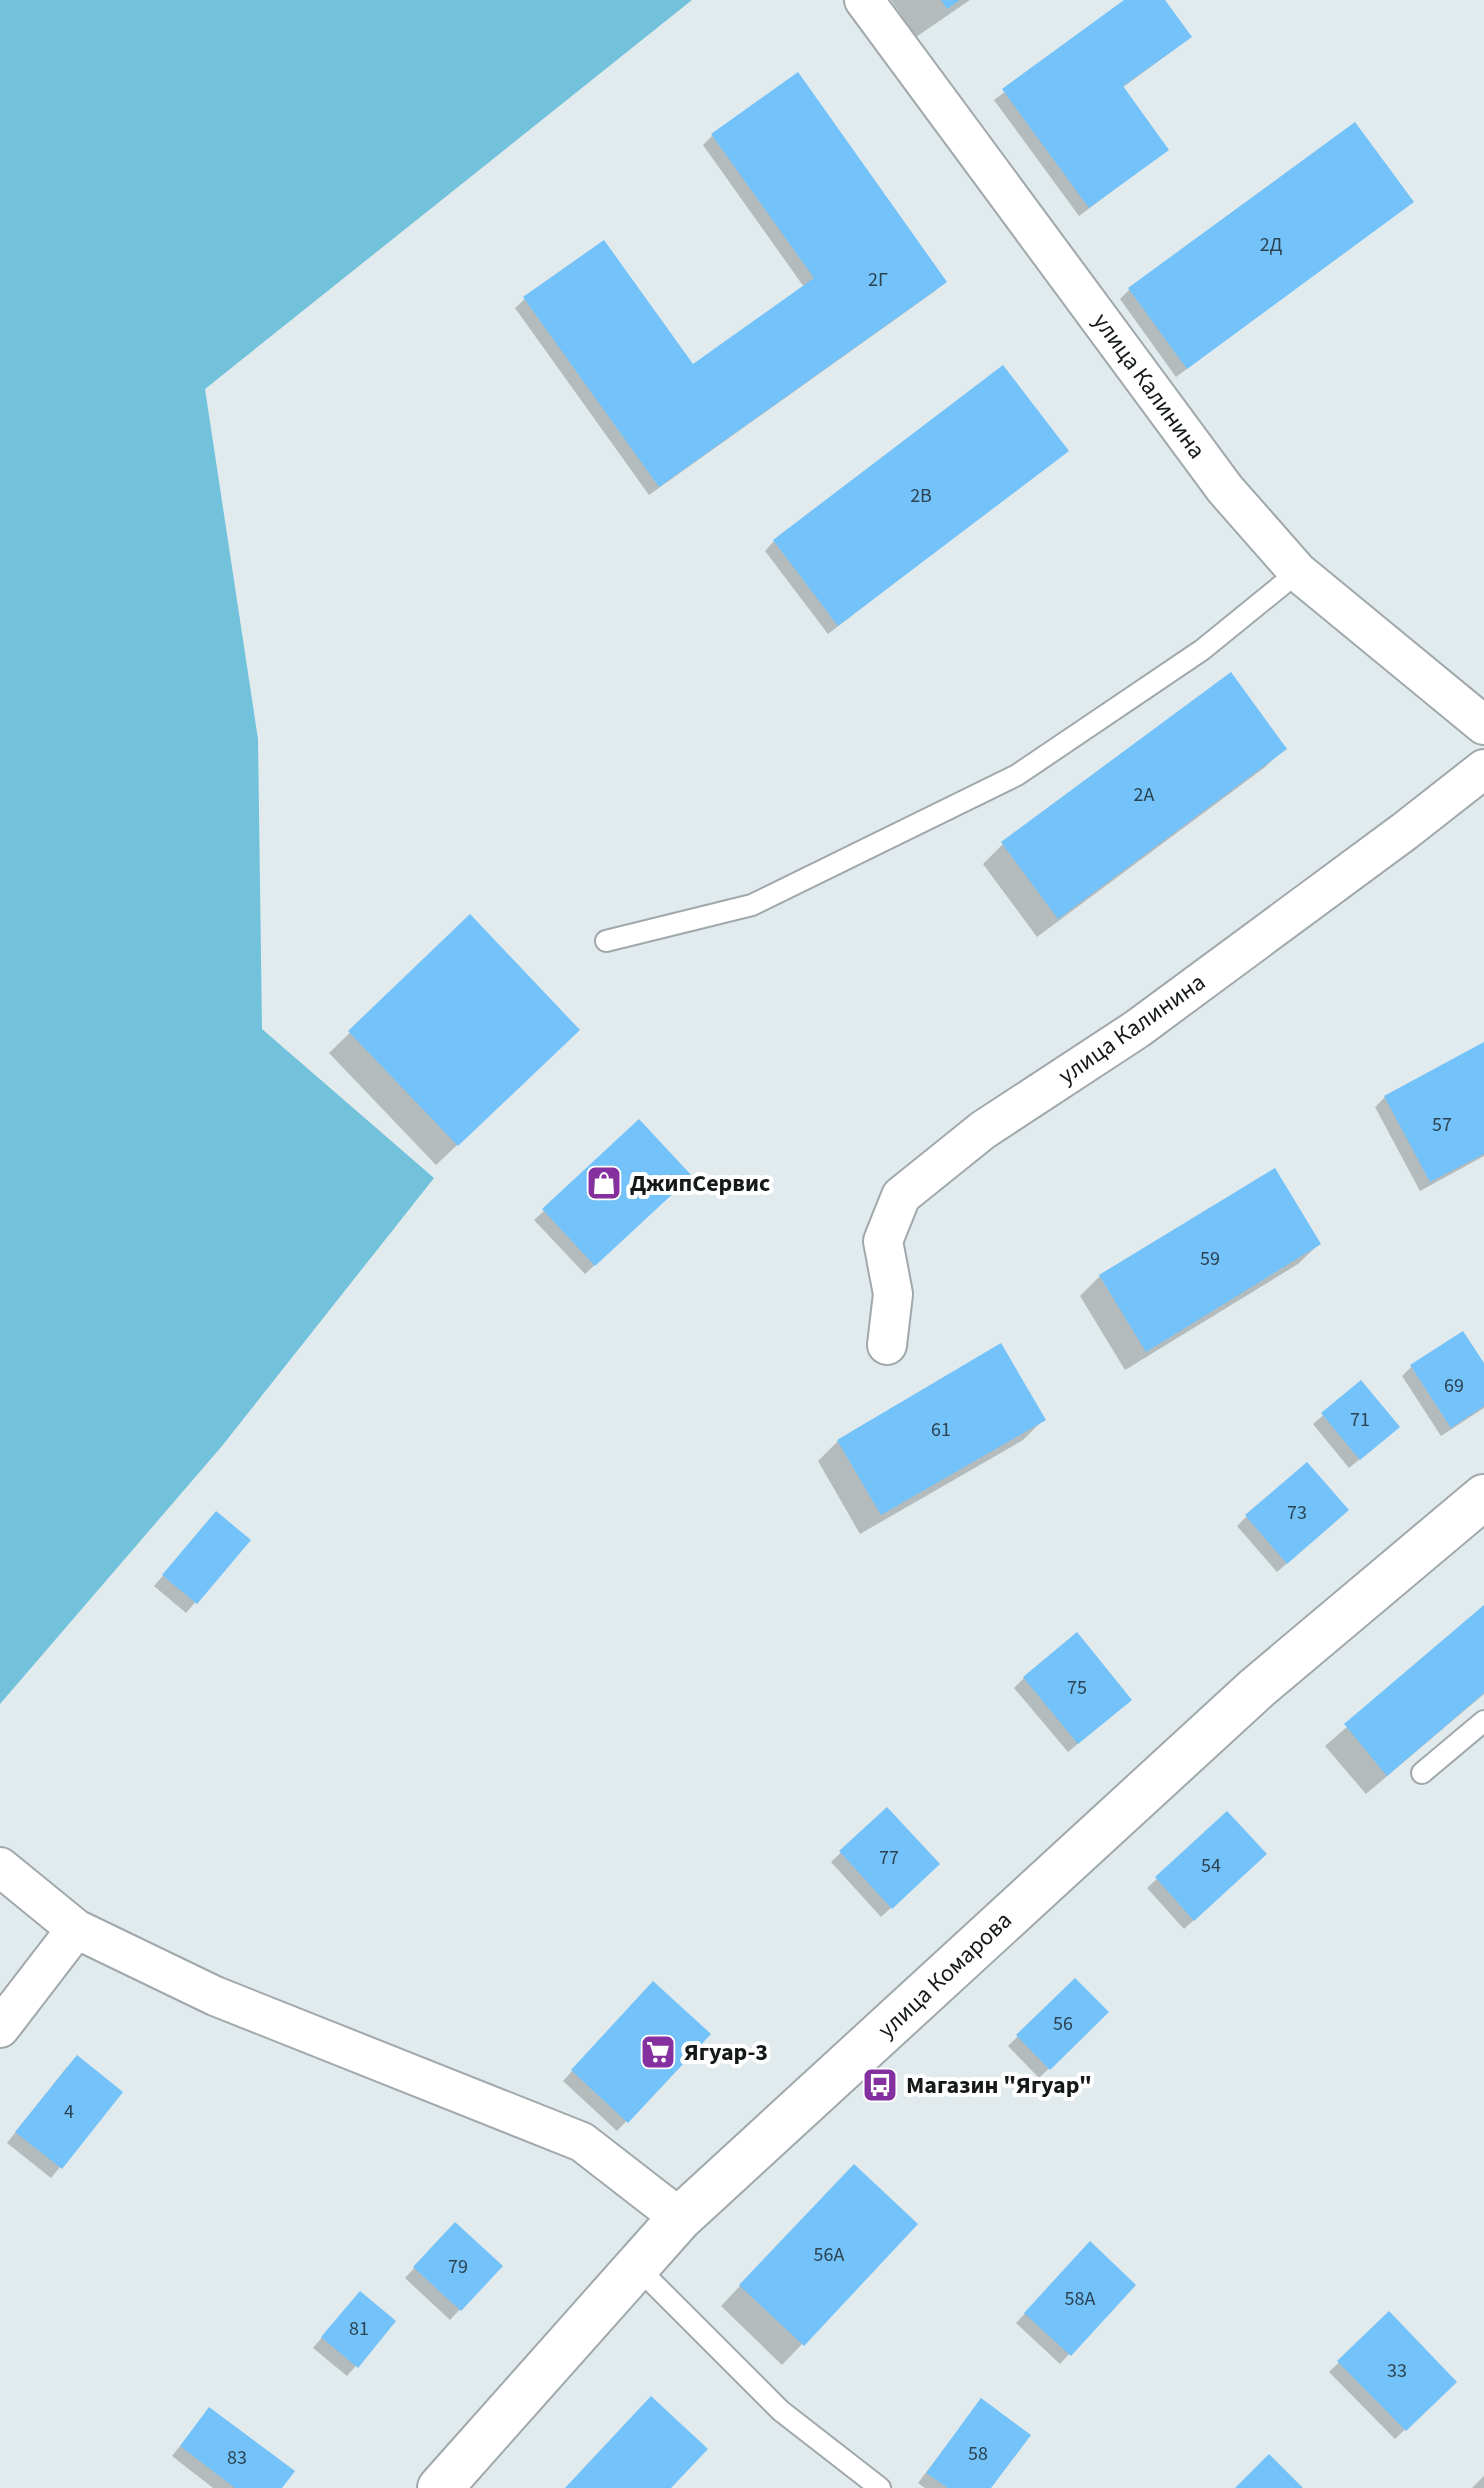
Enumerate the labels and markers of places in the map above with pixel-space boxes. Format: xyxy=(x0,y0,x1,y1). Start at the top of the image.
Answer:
shop icon: ДжипСервис xyxy=(585,1164,623,1202)
place label: ДжипСервис xyxy=(630,1166,770,1201)
supermarket icon: Ягуар-3 xyxy=(639,2033,677,2071)
place label: Ягуар-3 xyxy=(684,2035,768,2070)
bus stop icon: Магазин "Ягуар" xyxy=(861,2066,899,2104)
place label: Магазин "Ягуар" xyxy=(906,2068,1092,2103)

